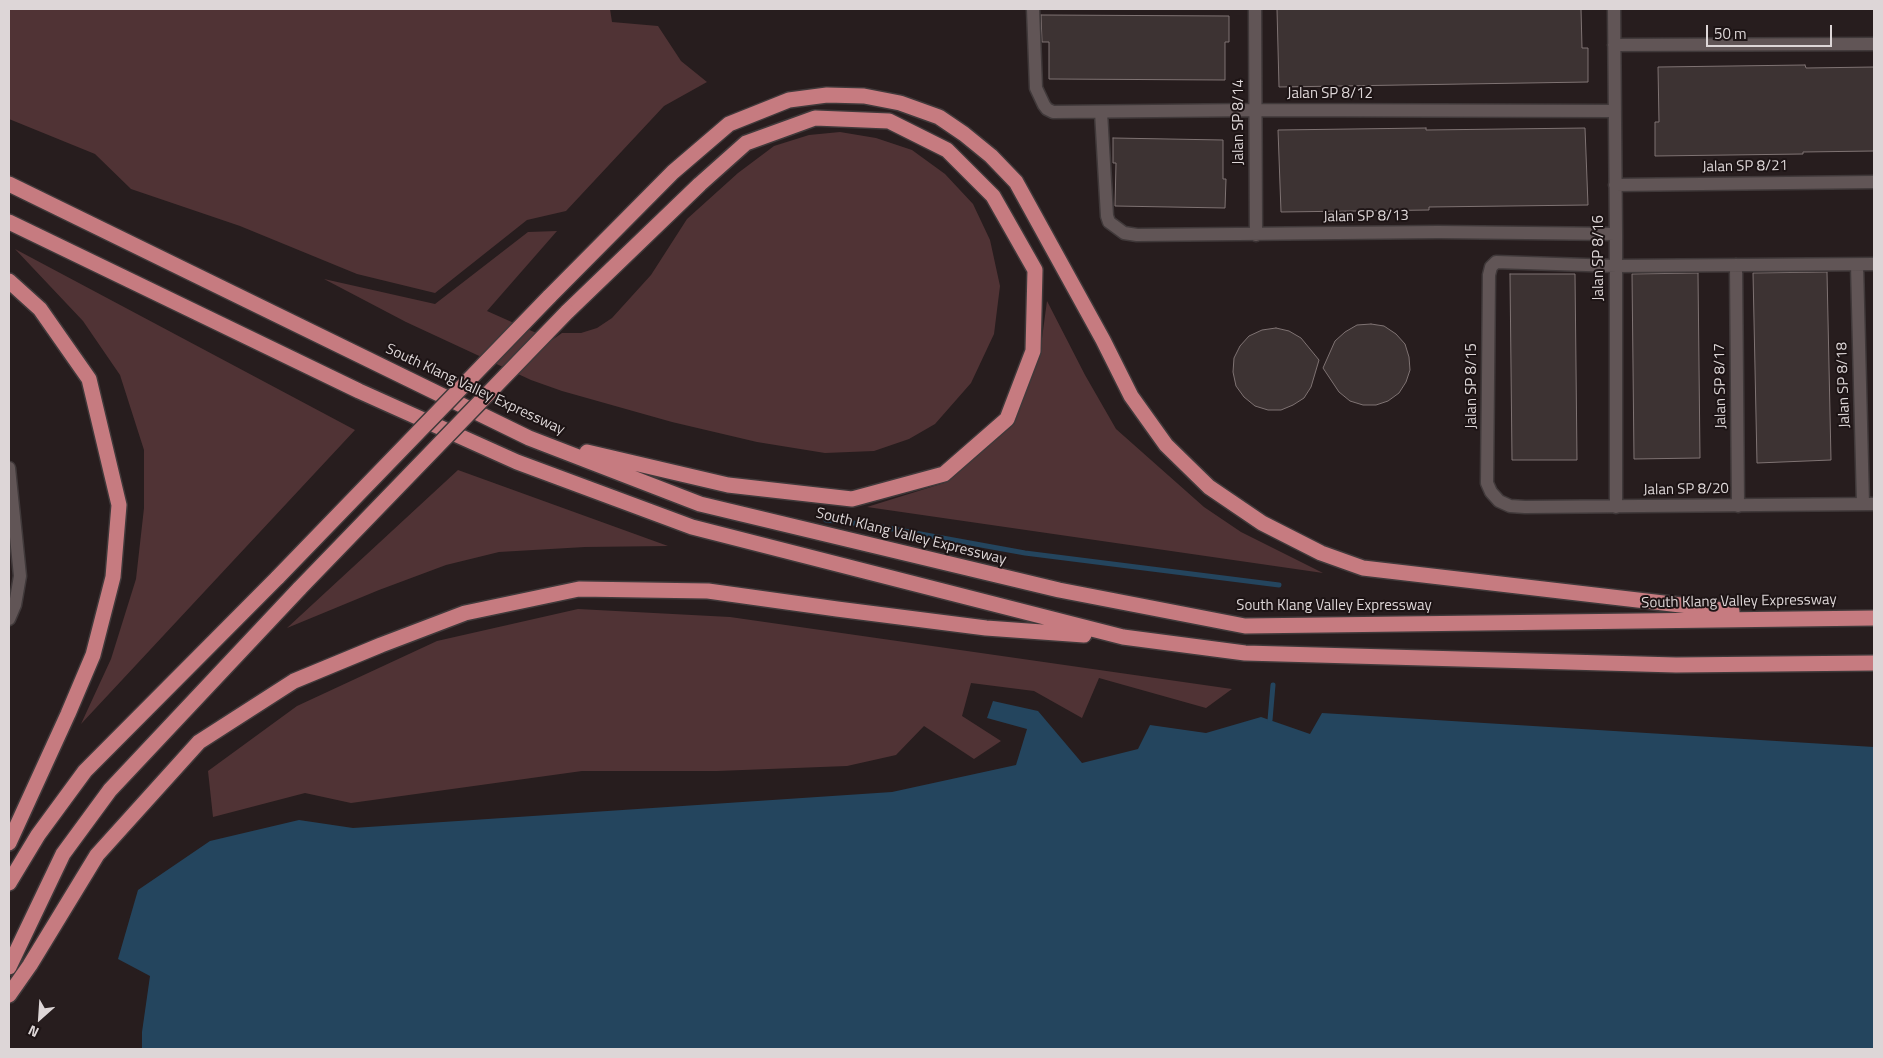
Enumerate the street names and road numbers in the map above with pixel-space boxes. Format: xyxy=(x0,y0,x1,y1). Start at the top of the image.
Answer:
street label: Jalan SP 8/14 xyxy=(1230,79,1248,165)
street label: Jalan SP 8/12 xyxy=(1287,85,1373,103)
street label: Jalan SP 8/21 xyxy=(1702,157,1788,177)
street label: Jalan SP 8/13 xyxy=(1323,207,1409,227)
street label: Jalan SP 8/16 xyxy=(1590,215,1608,301)
street label: South Klang Valley Expressway xyxy=(383,341,567,439)
street label: Jalan SP 8/18 xyxy=(1834,342,1854,428)
street label: Jalan SP 8/15 xyxy=(1463,343,1481,429)
street label: Jalan SP 8/17 xyxy=(1711,343,1731,429)
street label: Jalan SP 8/20 xyxy=(1643,480,1729,500)
street label: South Klang Valley Expressway xyxy=(814,505,1008,569)
street label: South Klang Valley Expressway xyxy=(1641,591,1837,613)
street label: South Klang Valley Expressway xyxy=(1236,597,1432,615)

